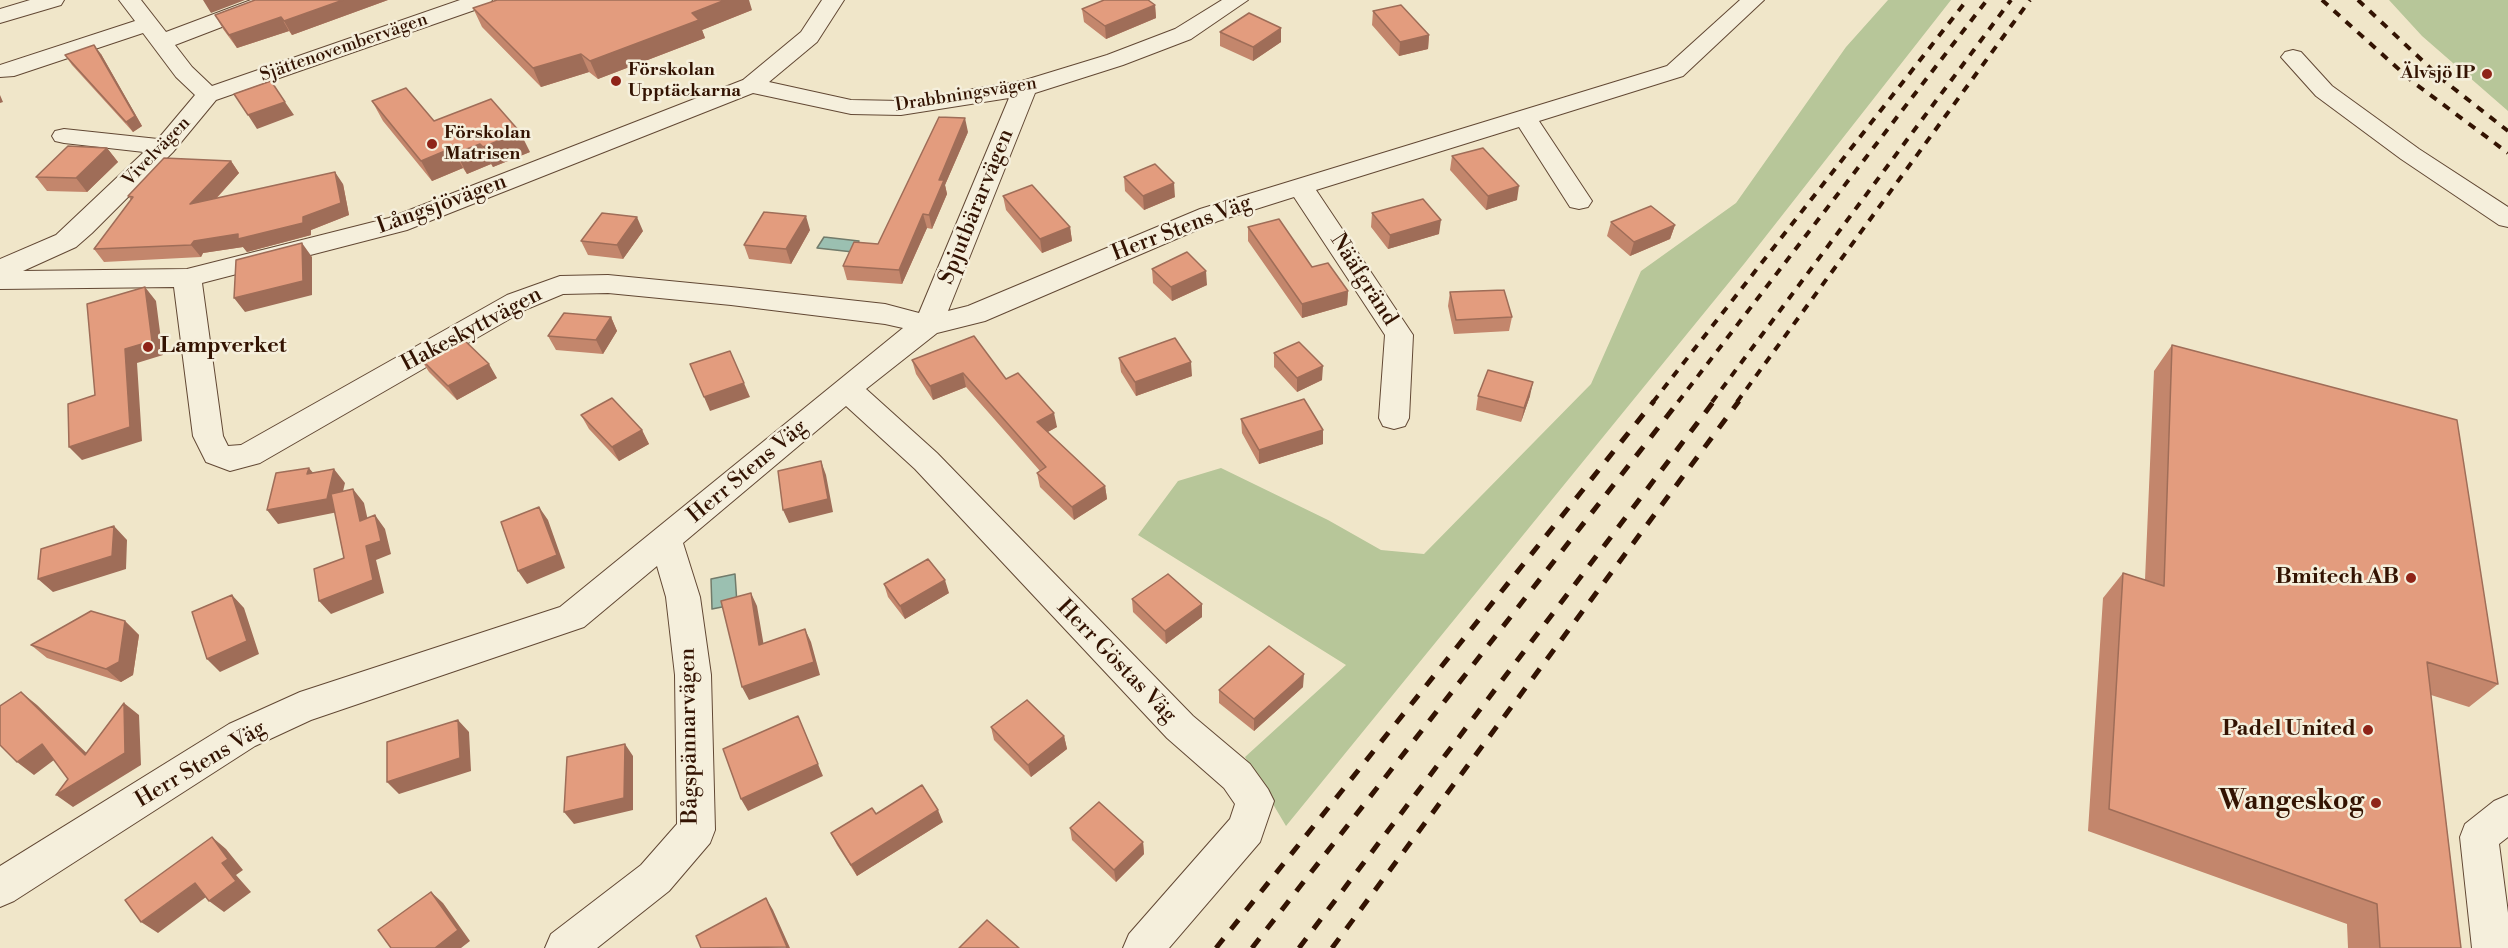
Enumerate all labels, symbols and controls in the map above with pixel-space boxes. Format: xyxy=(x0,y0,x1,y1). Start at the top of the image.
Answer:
street label: Sjättenovembervägen xyxy=(257,9,431,87)
place label: Förskolan Upptäckarna xyxy=(628,60,741,103)
place label: Älvsjö IP xyxy=(2401,63,2475,85)
marker: Älvsjö IP xyxy=(2480,67,2494,81)
street label: Drabbningsvägen xyxy=(894,73,1038,117)
marker: Förskolan Upptäckarna xyxy=(609,74,623,88)
street label: Vivelvägen xyxy=(119,113,195,191)
place label: Förskolan Matrisen xyxy=(444,123,531,166)
street label: Spjutbärarvägen xyxy=(934,125,1020,289)
marker: Förskolan Matrisen xyxy=(425,137,439,151)
street label: Långsjövägen xyxy=(373,169,511,241)
street label: Herr Stens Väg xyxy=(1108,190,1256,268)
street label: Nääfgränd xyxy=(1324,229,1402,331)
street label: Hakeskyttvägen xyxy=(397,282,547,378)
place label: Lampverket xyxy=(160,334,286,360)
marker: Lampverket xyxy=(141,340,155,354)
street label: Herr Stens Väg xyxy=(683,414,813,530)
place label: Bmitech AB xyxy=(2275,565,2399,591)
marker: Bmitech AB xyxy=(2404,571,2418,585)
street label: Herr Göstas Väg xyxy=(1051,595,1181,729)
street label: Bågspännarvägen xyxy=(675,647,705,825)
street label: Herr Stens Väg xyxy=(131,716,271,814)
place label: Padel United xyxy=(2222,717,2356,743)
marker: Padel United xyxy=(2361,723,2375,737)
place label: Wangeskog xyxy=(2219,787,2364,819)
marker: Wangeskog xyxy=(2369,796,2383,810)

